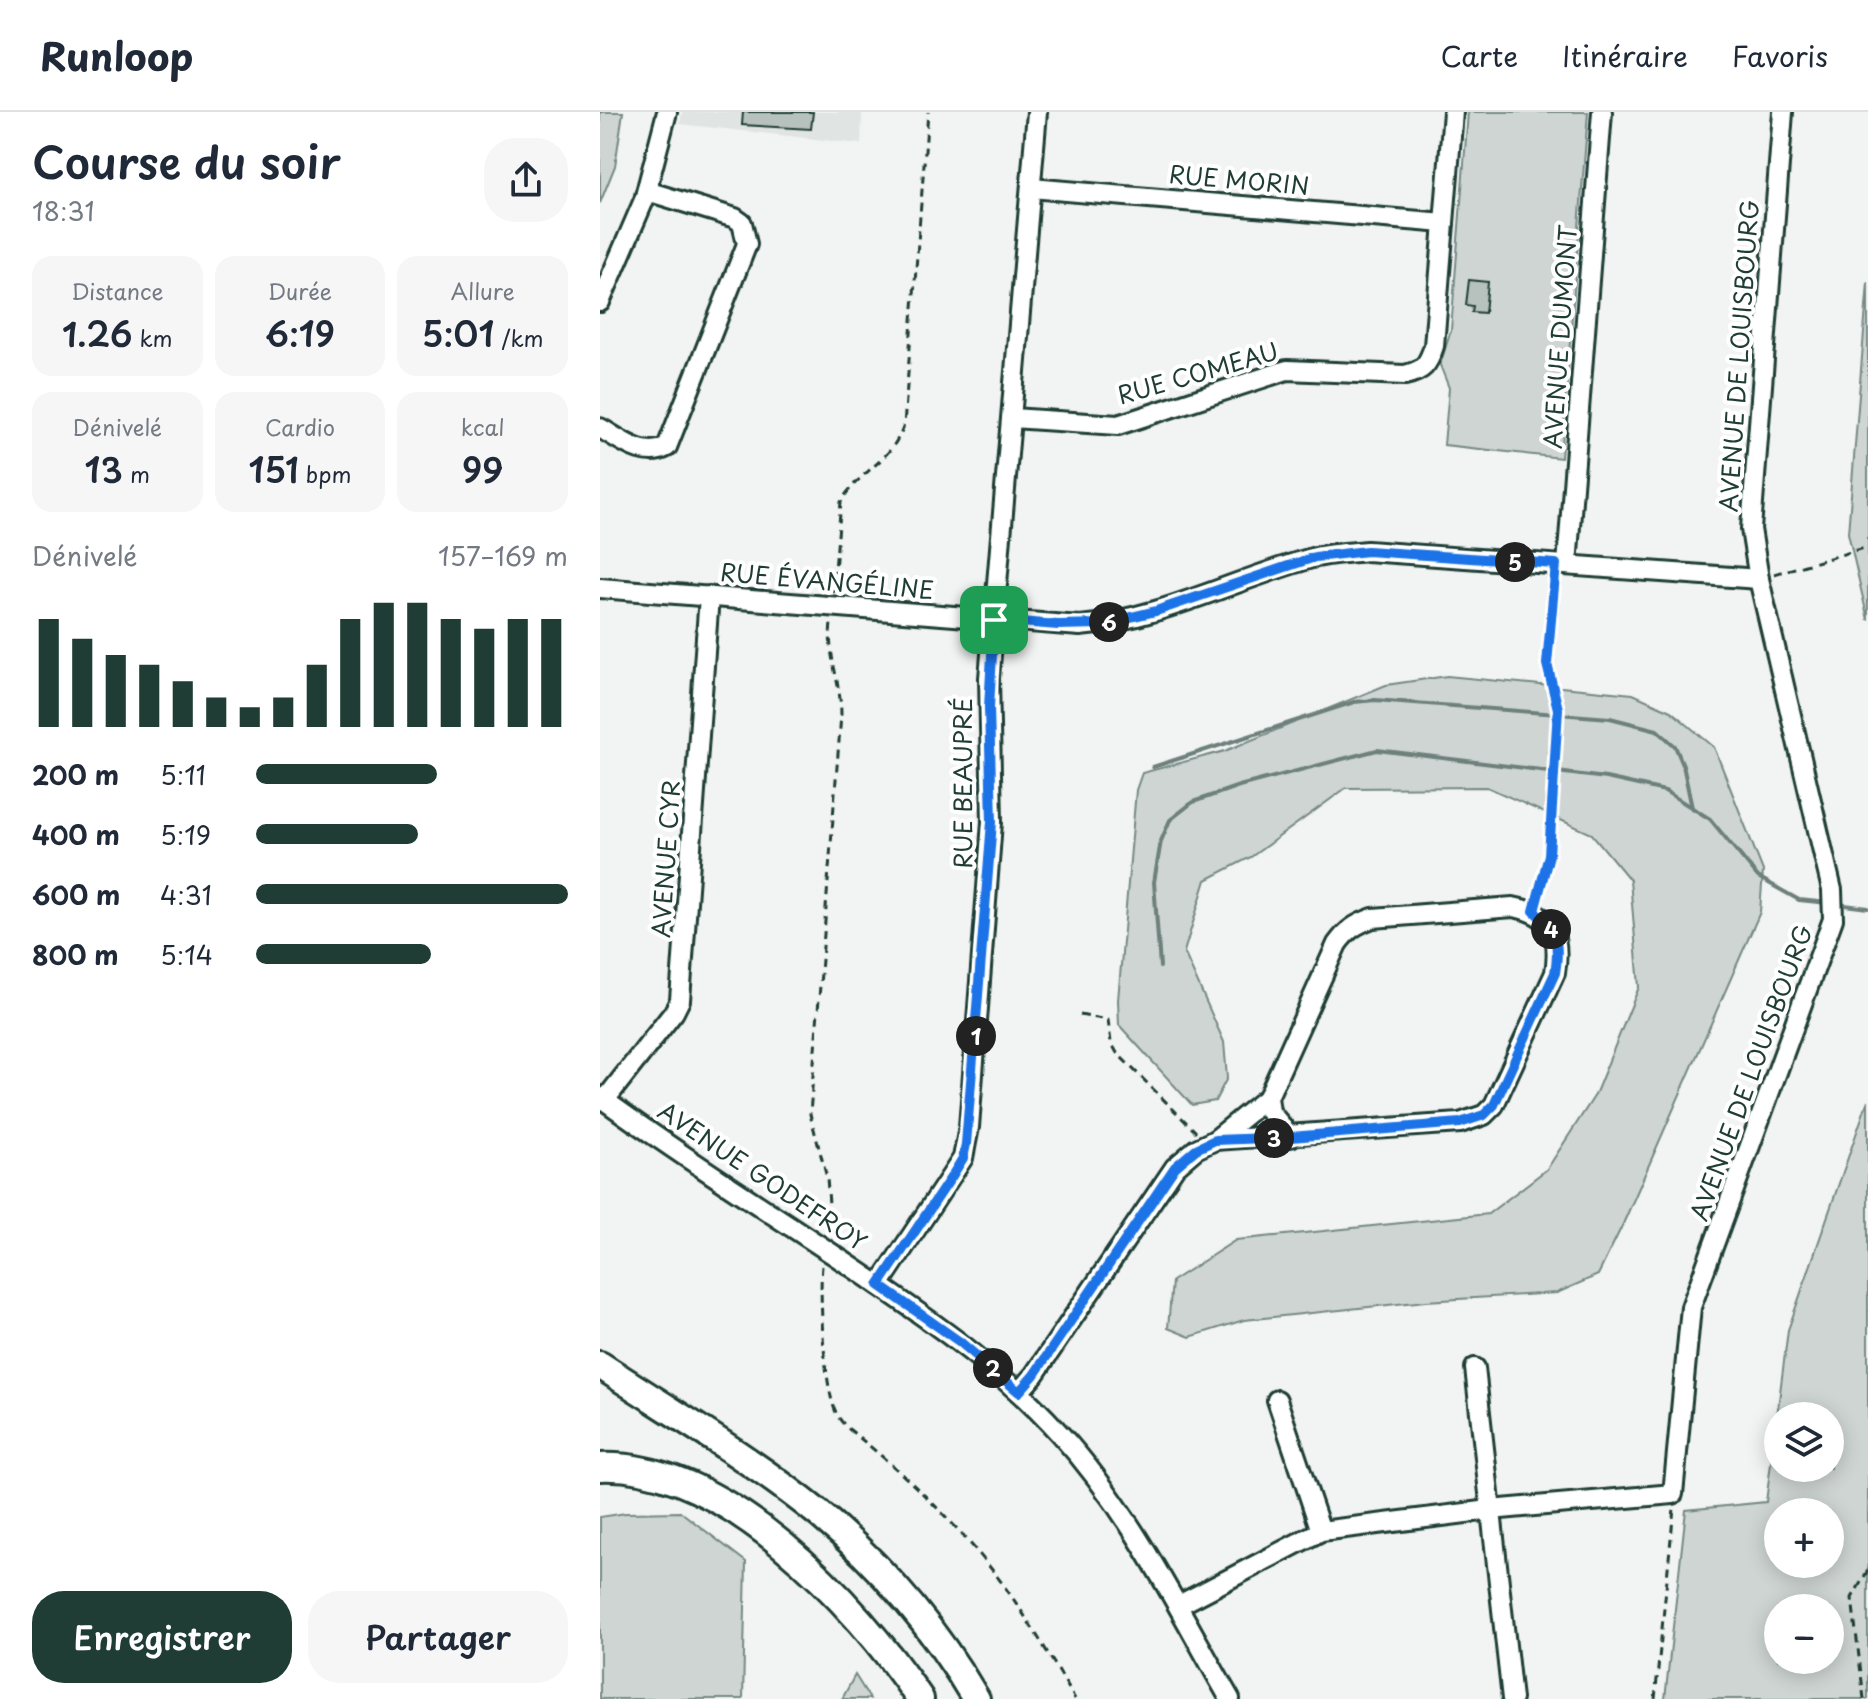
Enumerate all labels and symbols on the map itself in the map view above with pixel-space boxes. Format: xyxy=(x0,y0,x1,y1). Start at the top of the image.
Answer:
street label: RUE MORIN xyxy=(1168,155,1311,203)
street label: AVENUE DE LOUISBOURG xyxy=(1709,199,1767,513)
street label: AVENUE DUMONT xyxy=(1533,223,1585,450)
street label: RUE COMEAU xyxy=(1113,332,1282,412)
pin: 5 xyxy=(1495,542,1535,582)
street label: RUE ÉVANGÉLINE xyxy=(719,553,935,607)
pin xyxy=(960,586,1028,654)
pin: 6 xyxy=(1089,602,1129,642)
street label: RUE BEAUPRÉ xyxy=(944,697,980,869)
street label: AVENUE CYR xyxy=(642,779,688,939)
pin: 4 xyxy=(1531,909,1571,949)
street label: AVENUE DE LOUISBOURG xyxy=(1680,919,1820,1225)
pin: 1 xyxy=(956,1016,996,1056)
street label: AVENUE GODEFROY xyxy=(652,1092,875,1259)
pin: 3 xyxy=(1254,1118,1294,1158)
pin: 2 xyxy=(973,1348,1013,1388)

